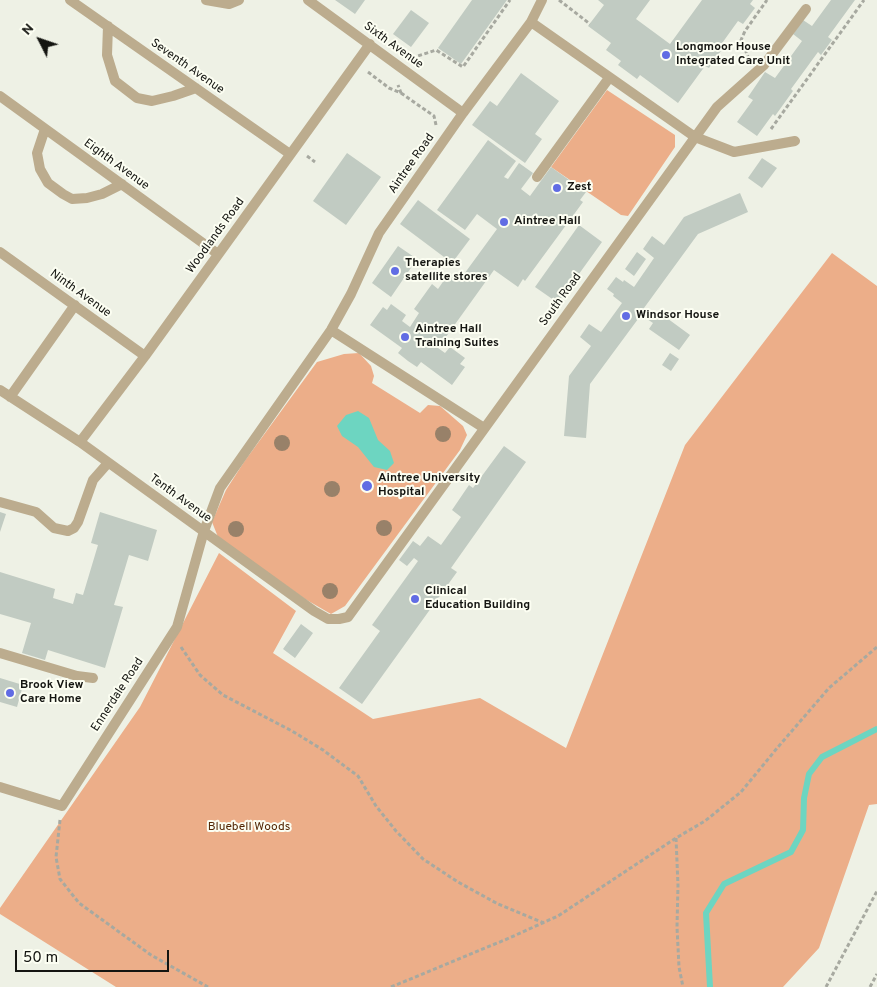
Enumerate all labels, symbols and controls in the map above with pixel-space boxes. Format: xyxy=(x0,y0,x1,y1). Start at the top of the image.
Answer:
north arrow xyxy=(15,15,65,65)
text: N xyxy=(19,20,38,39)
street label: Sixth Avenue xyxy=(360,20,426,72)
street label: Seventh Avenue xyxy=(147,36,227,98)
place label: Longmoor House Integrated Care Unit xyxy=(676,41,790,69)
marker: Longmoor House Integrated Care Unit xyxy=(660,49,672,61)
street label: Aintree Road xyxy=(386,131,438,197)
street label: Eighth Avenue xyxy=(80,136,152,194)
place label: Zest xyxy=(567,181,591,195)
marker: Zest xyxy=(551,182,563,194)
street label: Woodlands Road xyxy=(184,195,248,277)
place label: Aintree Hall xyxy=(514,215,581,229)
marker: Aintree Hall xyxy=(498,216,510,228)
place label: Therapies satellite stores xyxy=(405,257,488,285)
marker: Therapies satellite stores xyxy=(389,265,401,277)
street label: Ninth Avenue xyxy=(47,267,113,321)
street label: South Road xyxy=(537,271,585,329)
place label: Windsor House xyxy=(636,309,719,323)
marker: Windsor House xyxy=(620,310,632,322)
place label: Aintree Hall Training Suites xyxy=(415,323,499,351)
marker: Aintree Hall Training Suites xyxy=(399,331,411,343)
street label: Tenth Avenue xyxy=(146,472,214,526)
place label: Aintree University Hospital xyxy=(378,472,480,500)
marker: Aintree University Hospital xyxy=(360,479,374,493)
place label: Clinical Education Building xyxy=(425,585,530,613)
marker: Clinical Education Building xyxy=(409,593,421,605)
street label: Ennerdale Road xyxy=(89,655,147,735)
place label: Brook View Care Home xyxy=(20,679,84,707)
marker: Brook View Care Home xyxy=(4,687,16,699)
park label: Bluebell Woods xyxy=(208,821,290,835)
scale bar xyxy=(18,940,171,972)
text: 50 m xyxy=(23,949,58,968)

